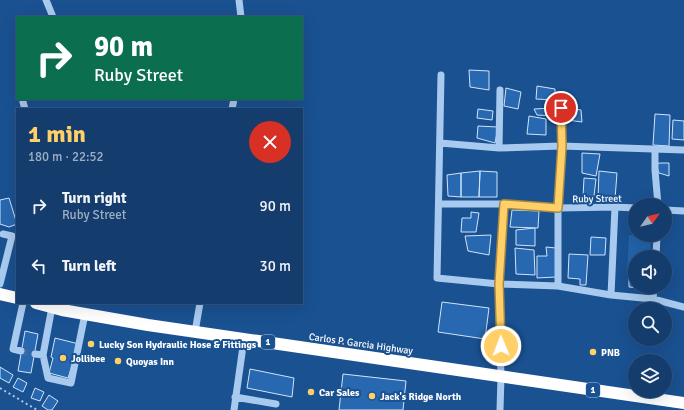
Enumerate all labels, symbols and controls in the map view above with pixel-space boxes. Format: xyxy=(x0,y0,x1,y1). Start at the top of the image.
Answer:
text: 90 m xyxy=(94,30,153,64)
icon: right xyxy=(28,32,80,84)
text: Ruby Street xyxy=(94,64,183,86)
pin xyxy=(544,91,578,125)
icon: arrive xyxy=(550,97,572,119)
text: 1 min xyxy=(28,119,86,149)
button: close xyxy=(249,121,291,163)
text: 180 m · 22:52 xyxy=(28,149,104,165)
text: Turn right xyxy=(62,189,127,207)
street label: Ruby Street xyxy=(572,193,622,205)
icon: right xyxy=(28,195,50,217)
text: 90 m xyxy=(260,197,291,215)
north arrow xyxy=(628,198,672,242)
map controls xyxy=(628,198,672,398)
text: Ruby Street xyxy=(62,207,126,223)
button: sound xyxy=(628,250,672,294)
icon: left xyxy=(28,255,50,277)
text: Turn left xyxy=(62,257,116,275)
text: 30 m xyxy=(260,257,291,275)
button: search xyxy=(628,302,672,346)
position arrow xyxy=(480,325,522,367)
street label: Carlos P. Garcia Highway xyxy=(308,331,414,357)
road number: 1 xyxy=(261,335,275,349)
marker: Lucky Son Hydraulic Hose & Fittings xyxy=(86,339,96,349)
place label: Lucky Son Hydraulic Hose & Fittings xyxy=(99,339,257,351)
marker: PNB xyxy=(588,347,598,357)
place label: PNB xyxy=(601,347,620,359)
marker: Jollibee xyxy=(58,353,68,363)
place label: Jollibee xyxy=(71,353,105,365)
button: layers xyxy=(628,354,672,398)
marker: Quoyas Inn xyxy=(113,356,123,366)
place label: Quoyas Inn xyxy=(126,356,175,368)
road number: 1 xyxy=(586,383,600,397)
marker: Car Sales xyxy=(306,387,316,397)
place label: Car Sales xyxy=(319,387,360,399)
marker: Jack's Ridge North xyxy=(367,391,377,401)
place label: Jack's Ridge North xyxy=(380,391,462,403)

